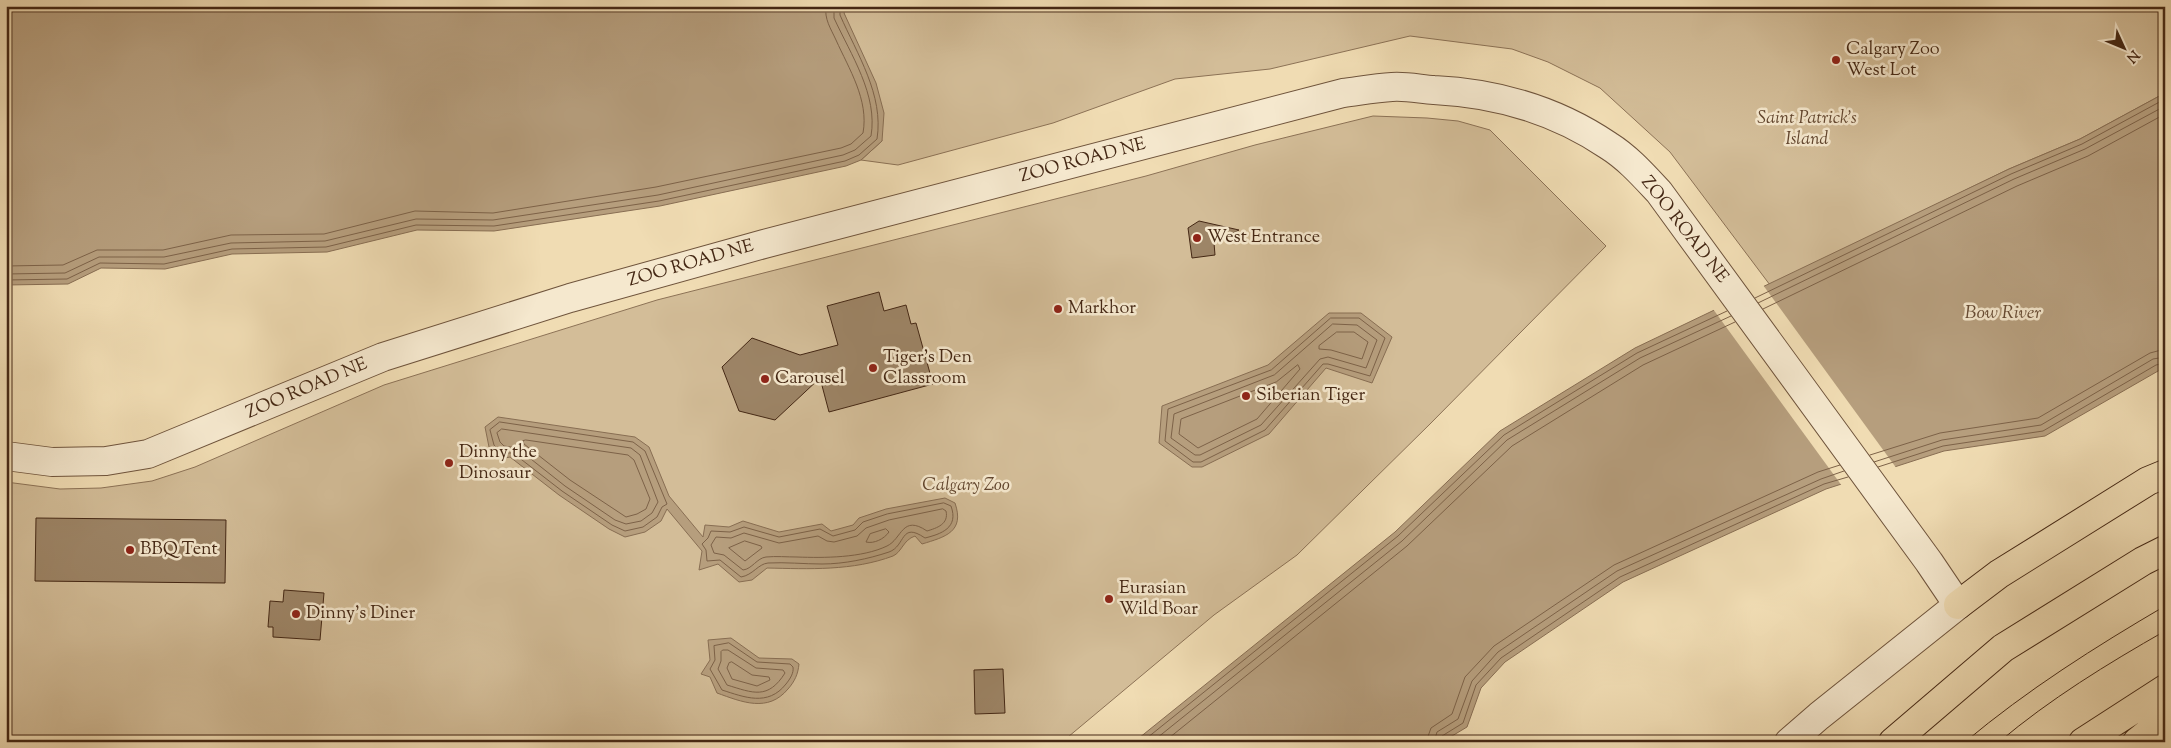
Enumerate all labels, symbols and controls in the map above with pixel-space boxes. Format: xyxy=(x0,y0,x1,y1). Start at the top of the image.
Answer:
north arrow xyxy=(2098,22,2148,72)
place label: Calgary Zoo West Lot xyxy=(1846,37,1940,84)
text: N xyxy=(2121,45,2143,67)
marker: Calgary Zoo West Lot xyxy=(1830,54,1842,66)
park label: Saint Patrick's Island xyxy=(1757,106,1857,153)
street label: ZOO ROAD NE xyxy=(1017,132,1149,190)
street label: ZOO ROAD NE xyxy=(1634,171,1734,289)
place label: West Entrance xyxy=(1207,225,1320,251)
marker: West Entrance xyxy=(1191,232,1203,244)
street label: ZOO ROAD NE xyxy=(625,234,757,294)
place label: Markhor xyxy=(1068,296,1136,322)
water label: Bow River xyxy=(1965,300,2041,327)
marker: Markhor xyxy=(1052,303,1064,315)
place label: Tiger's Den Classroom xyxy=(883,345,972,392)
street label: ZOO ROAD NE xyxy=(242,352,372,426)
marker: Tiger's Den Classroom xyxy=(867,362,879,374)
place label: Carousel xyxy=(775,366,845,392)
marker: Carousel xyxy=(759,373,771,385)
place label: Siberian Tiger xyxy=(1256,383,1365,409)
marker: Siberian Tiger xyxy=(1240,390,1252,402)
place label: Dinny the Dinosaur xyxy=(459,440,537,487)
marker: Dinny the Dinosaur xyxy=(443,457,455,469)
park label: Calgary Zoo xyxy=(922,473,1010,499)
place label: BBQ Tent xyxy=(140,537,218,563)
marker: BBQ Tent xyxy=(124,544,136,556)
place label: Eurasian Wild Boar xyxy=(1119,576,1198,623)
marker: Eurasian Wild Boar xyxy=(1103,593,1115,605)
place label: Dinny's Diner xyxy=(306,601,415,627)
marker: Dinny's Diner xyxy=(290,608,302,620)

